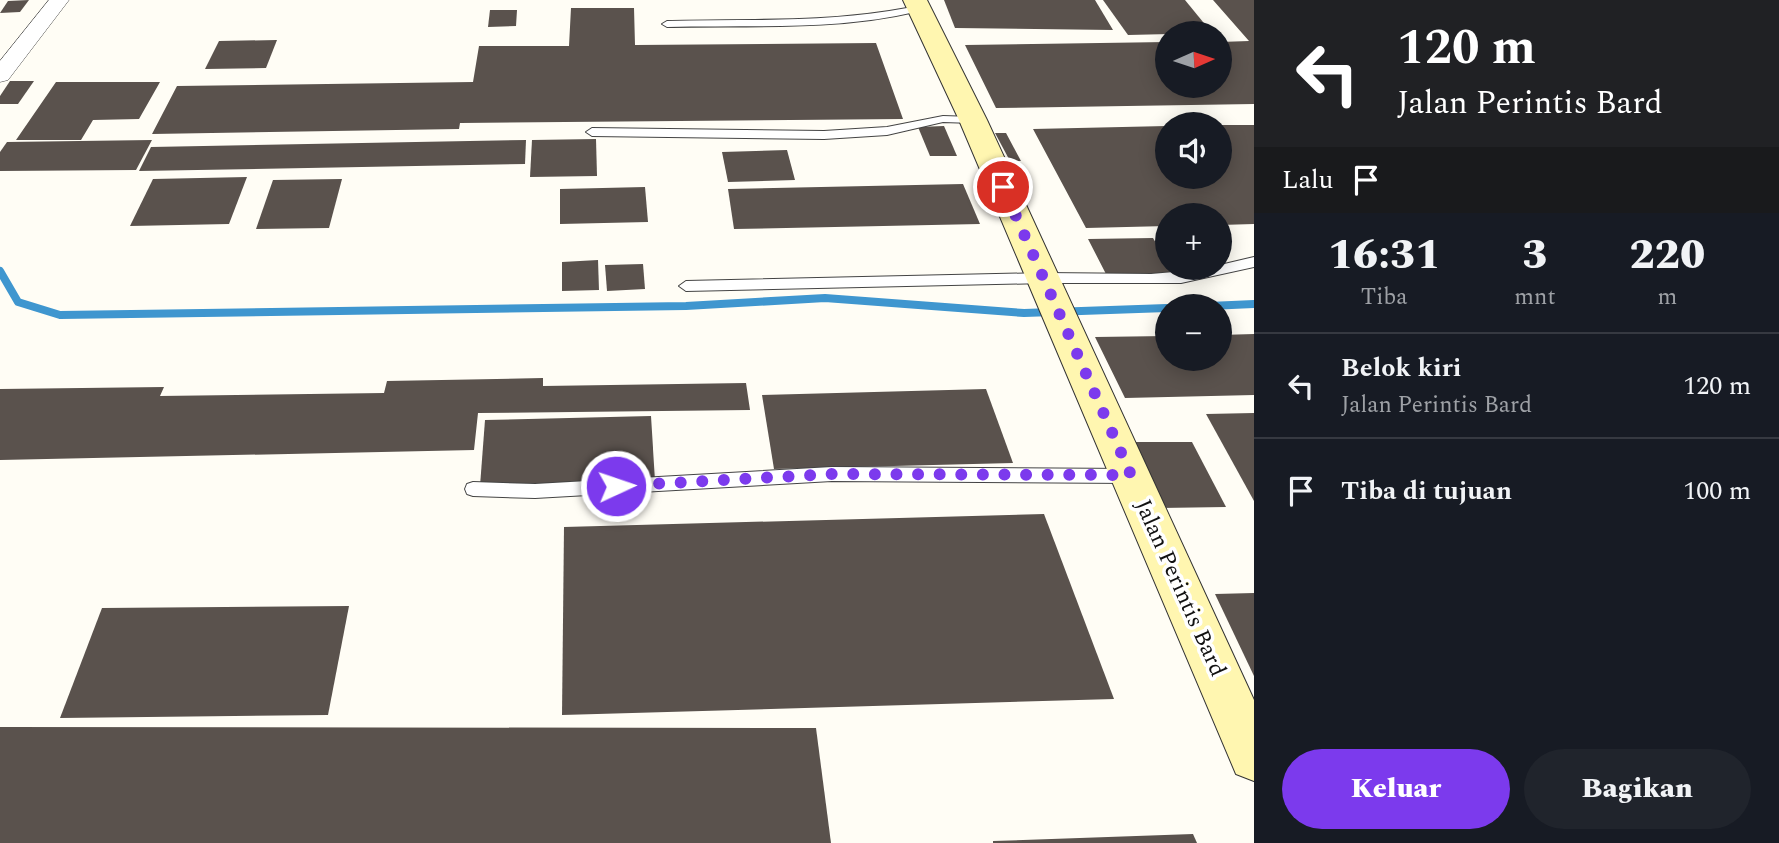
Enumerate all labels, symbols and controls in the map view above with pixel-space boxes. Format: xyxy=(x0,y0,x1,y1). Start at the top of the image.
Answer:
text: 120 m xyxy=(1397,11,1536,86)
north arrow xyxy=(1155,21,1232,98)
map controls xyxy=(1155,21,1232,371)
icon: left xyxy=(1282,28,1373,119)
text: Jalan Perintis Bard xyxy=(1397,79,1663,128)
button: sound xyxy=(1155,112,1232,189)
pin xyxy=(973,157,1033,217)
text: Lalu xyxy=(1282,160,1333,200)
icon: arrive xyxy=(1347,161,1385,199)
icon: arrive xyxy=(984,168,1022,206)
button: + xyxy=(1155,203,1232,280)
text: 16:31 xyxy=(1328,224,1440,287)
text: 3 xyxy=(1522,224,1548,287)
text: 220 xyxy=(1630,224,1705,287)
text: Tiba xyxy=(1361,280,1408,315)
text: mnt xyxy=(1514,280,1556,315)
text: m xyxy=(1657,280,1677,315)
button: − xyxy=(1155,294,1232,371)
text: Belok kiri xyxy=(1341,348,1461,388)
text: 120 m xyxy=(1683,366,1751,406)
icon: left xyxy=(1282,367,1320,405)
text: Jalan Perintis Bard xyxy=(1341,388,1532,423)
position arrow xyxy=(579,449,653,523)
text: Tiba di tujuan xyxy=(1341,471,1512,511)
text: 100 m xyxy=(1683,471,1751,511)
icon: arrive xyxy=(1282,472,1320,510)
street label: Jalan Perintis Bard xyxy=(1125,494,1235,682)
button: Keluar xyxy=(1282,749,1510,829)
button: Bagikan xyxy=(1524,749,1751,829)

